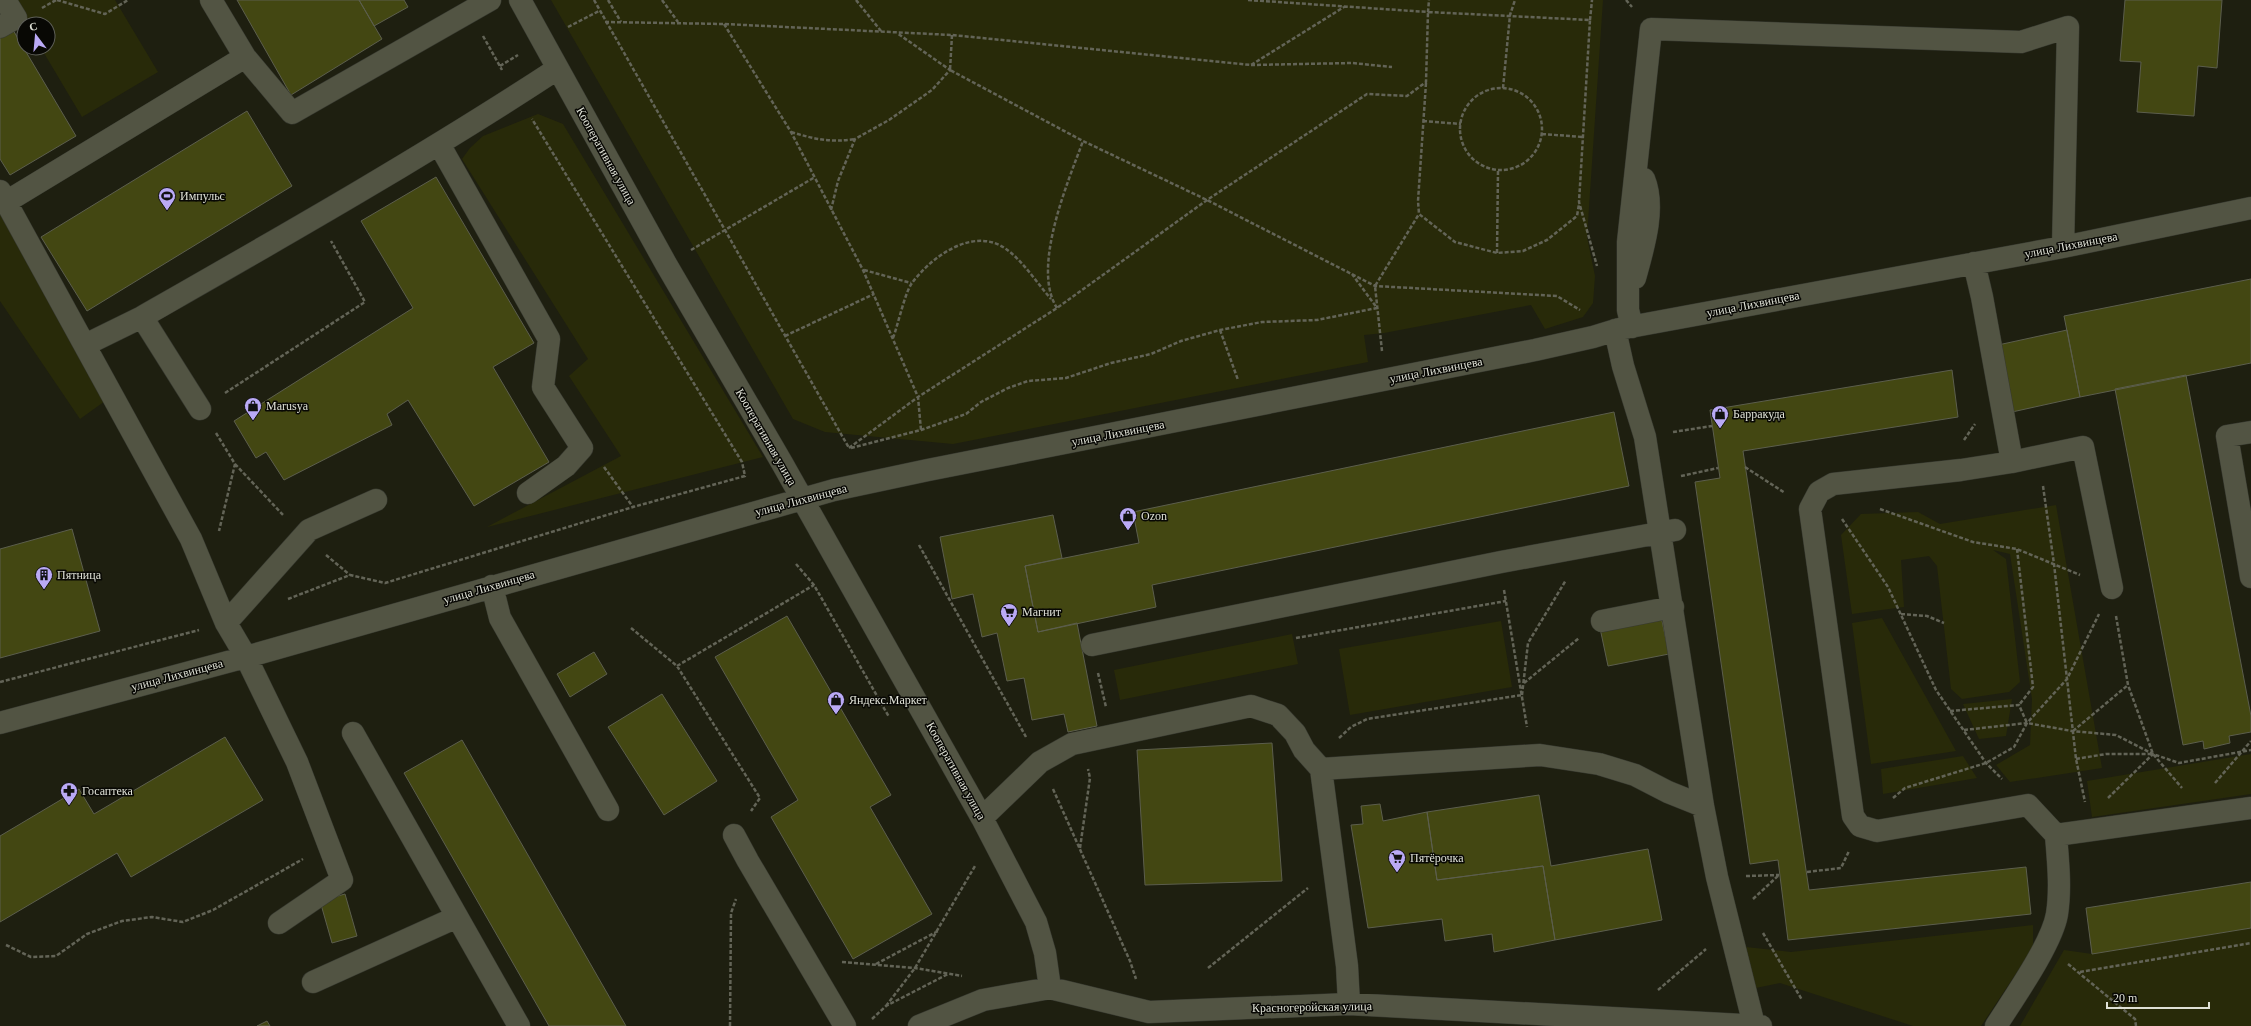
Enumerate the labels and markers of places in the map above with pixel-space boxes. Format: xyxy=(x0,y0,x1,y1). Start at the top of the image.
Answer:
sports icon: Импульс xyxy=(157,186,177,211)
place label: Импульс xyxy=(180,189,225,203)
shop icon: Marusya xyxy=(243,396,263,421)
place label: Marusya xyxy=(266,399,309,413)
shop icon: Барракуда xyxy=(1710,404,1730,429)
place label: Барракуда xyxy=(1733,407,1786,421)
shop icon: Ozon xyxy=(1118,506,1138,531)
place label: Ozon xyxy=(1141,509,1167,523)
building icon: Пятница xyxy=(34,565,54,590)
place label: Пятница xyxy=(57,568,102,582)
supermarket icon: Магнит xyxy=(999,602,1019,627)
place label: Магнит xyxy=(1022,605,1062,619)
shop icon: Яндекс.Маркет xyxy=(826,690,846,715)
place label: Яндекс.Маркет xyxy=(849,693,928,707)
pharmacy icon: Госаптека xyxy=(59,781,79,806)
place label: Госаптека xyxy=(82,784,133,798)
supermarket icon: Пятёрочка xyxy=(1387,848,1407,873)
place label: Пятёрочка xyxy=(1410,851,1464,865)

